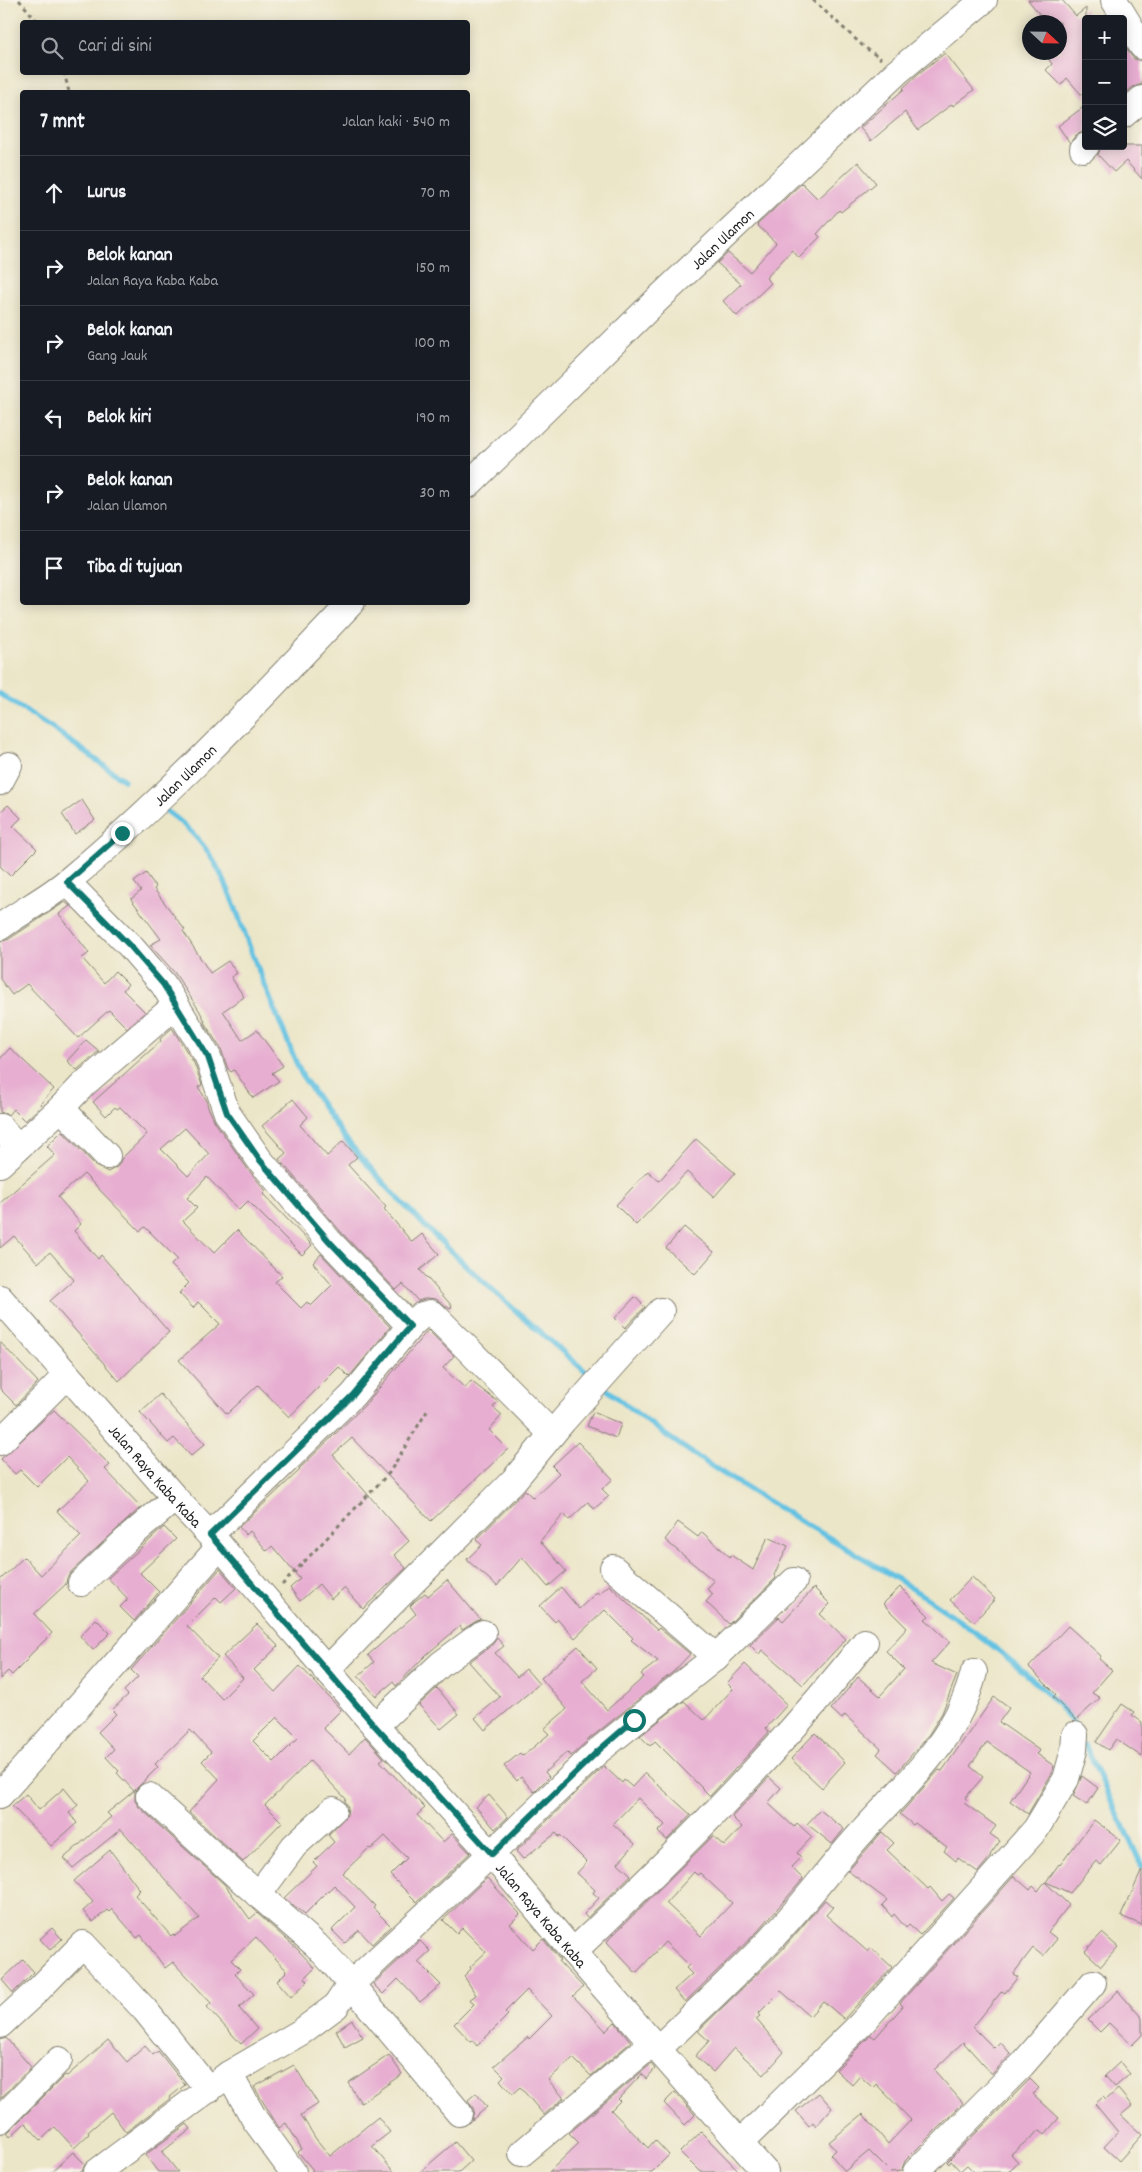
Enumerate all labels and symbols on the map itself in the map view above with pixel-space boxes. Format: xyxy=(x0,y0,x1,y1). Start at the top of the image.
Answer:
north arrow xyxy=(1022,15,1067,60)
street label: Jalan Ulamon xyxy=(687,204,761,276)
street label: Jalan Ulamon xyxy=(150,740,223,813)
route end xyxy=(111,822,134,845)
street label: Jalan Raya Kaba Kaba xyxy=(102,1420,206,1534)
route start xyxy=(623,1709,646,1732)
street label: Jalan Raya Kaba Kaba xyxy=(489,1859,591,1974)

